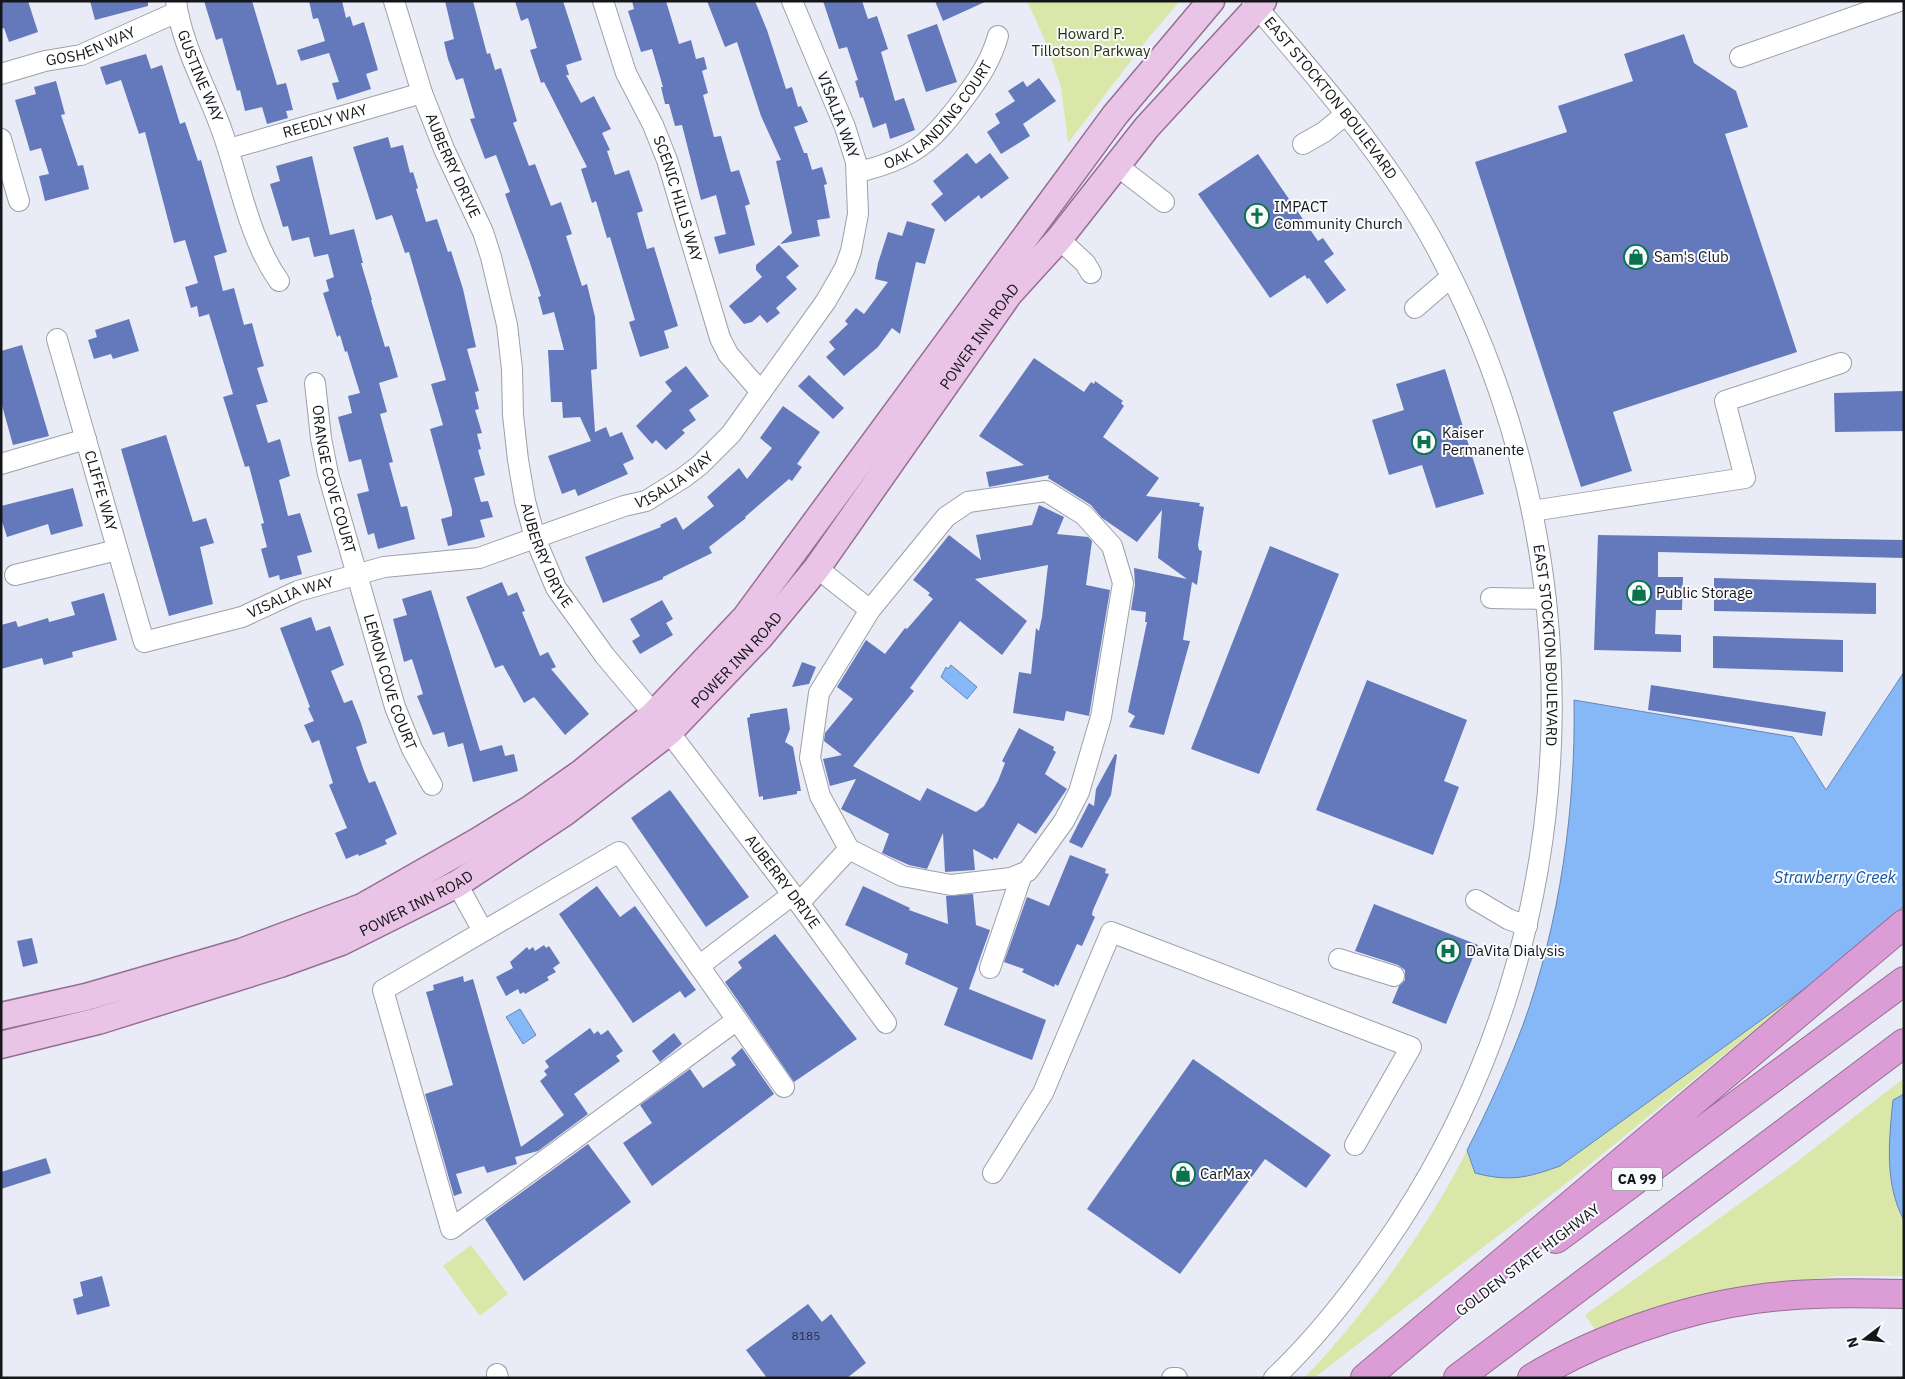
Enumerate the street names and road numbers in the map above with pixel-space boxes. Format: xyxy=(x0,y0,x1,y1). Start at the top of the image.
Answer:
street label: EAST STOCKTON BOULEVARD xyxy=(1260,13,1402,183)
street label: GOSHEN WAY xyxy=(44,22,138,70)
street label: GUSTINE WAY xyxy=(174,28,228,125)
street label: OAK LANDING COURT xyxy=(881,57,996,173)
street label: VISALIA WAY xyxy=(813,69,864,161)
street label: REEDLY WAY xyxy=(280,99,369,142)
street label: AUBERRY DRIVE xyxy=(422,110,485,221)
street label: SCENIC HILLS WAY xyxy=(649,133,707,264)
street label: POWER INN ROAD xyxy=(935,279,1023,393)
street label: ORANGE COVE COURT xyxy=(308,404,360,556)
street label: VISALIA WAY xyxy=(633,447,717,512)
street label: CLIFFE WAY xyxy=(81,448,122,533)
street label: AUBERRY DRIVE xyxy=(517,501,577,612)
street label: EAST STOCKTON BOULEVARD xyxy=(1529,543,1562,747)
street label: VISALIA WAY xyxy=(244,572,336,622)
street label: POWER INN ROAD xyxy=(687,608,786,712)
street label: LEMON COVE COURT xyxy=(360,612,422,753)
street label: AUBERRY DRIVE xyxy=(741,831,824,932)
street label: POWER INN ROAD xyxy=(356,866,477,940)
road number: CA 99 xyxy=(1612,1168,1662,1190)
street label: GOLDEN STATE HIGHWAY xyxy=(1452,1199,1604,1320)

